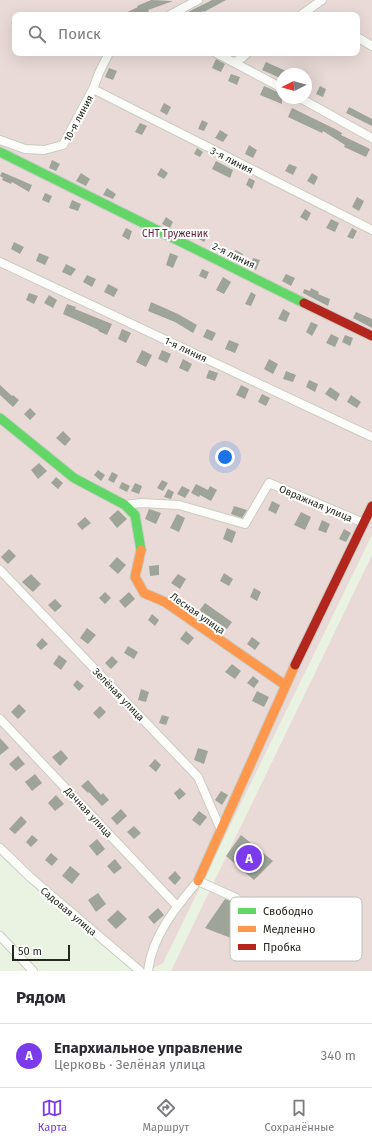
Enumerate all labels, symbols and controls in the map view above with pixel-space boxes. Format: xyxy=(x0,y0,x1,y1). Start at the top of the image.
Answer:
search box xyxy=(12,12,360,56)
icon: search xyxy=(26,23,48,45)
text: Поиск xyxy=(58,25,101,43)
north arrow xyxy=(276,68,312,104)
street label: 10-я линия xyxy=(62,93,96,144)
street label: 3-я линия xyxy=(208,145,255,177)
park label: СНТ Труженик xyxy=(142,228,209,240)
street label: 2-я линия xyxy=(210,240,257,271)
street label: 1-я линия xyxy=(162,335,209,365)
your location xyxy=(215,447,235,467)
street label: Овражная улица xyxy=(277,483,354,525)
street label: Лесная улица xyxy=(168,590,227,637)
street label: Зелёная улица xyxy=(90,665,147,724)
street label: Дачная улица xyxy=(61,784,115,840)
pin: A xyxy=(236,843,262,873)
street label: Садовая улица xyxy=(38,885,99,939)
legend xyxy=(230,897,362,961)
text: Свободно xyxy=(263,905,313,918)
text: Медленно xyxy=(263,923,315,936)
text: Пробка xyxy=(263,941,301,954)
scale bar xyxy=(12,943,70,962)
text: 50 m xyxy=(18,945,42,958)
text: Рядом xyxy=(16,987,66,1008)
text: Епархиальное управление xyxy=(54,1039,243,1057)
text: A xyxy=(25,1048,33,1063)
text: 340 m xyxy=(321,1048,356,1063)
text: Церковь · Зелёная улица xyxy=(54,1057,206,1072)
tab: Карта xyxy=(38,1097,67,1134)
tab: Маршрут xyxy=(142,1097,189,1134)
tab: Сохранённые xyxy=(265,1097,334,1134)

